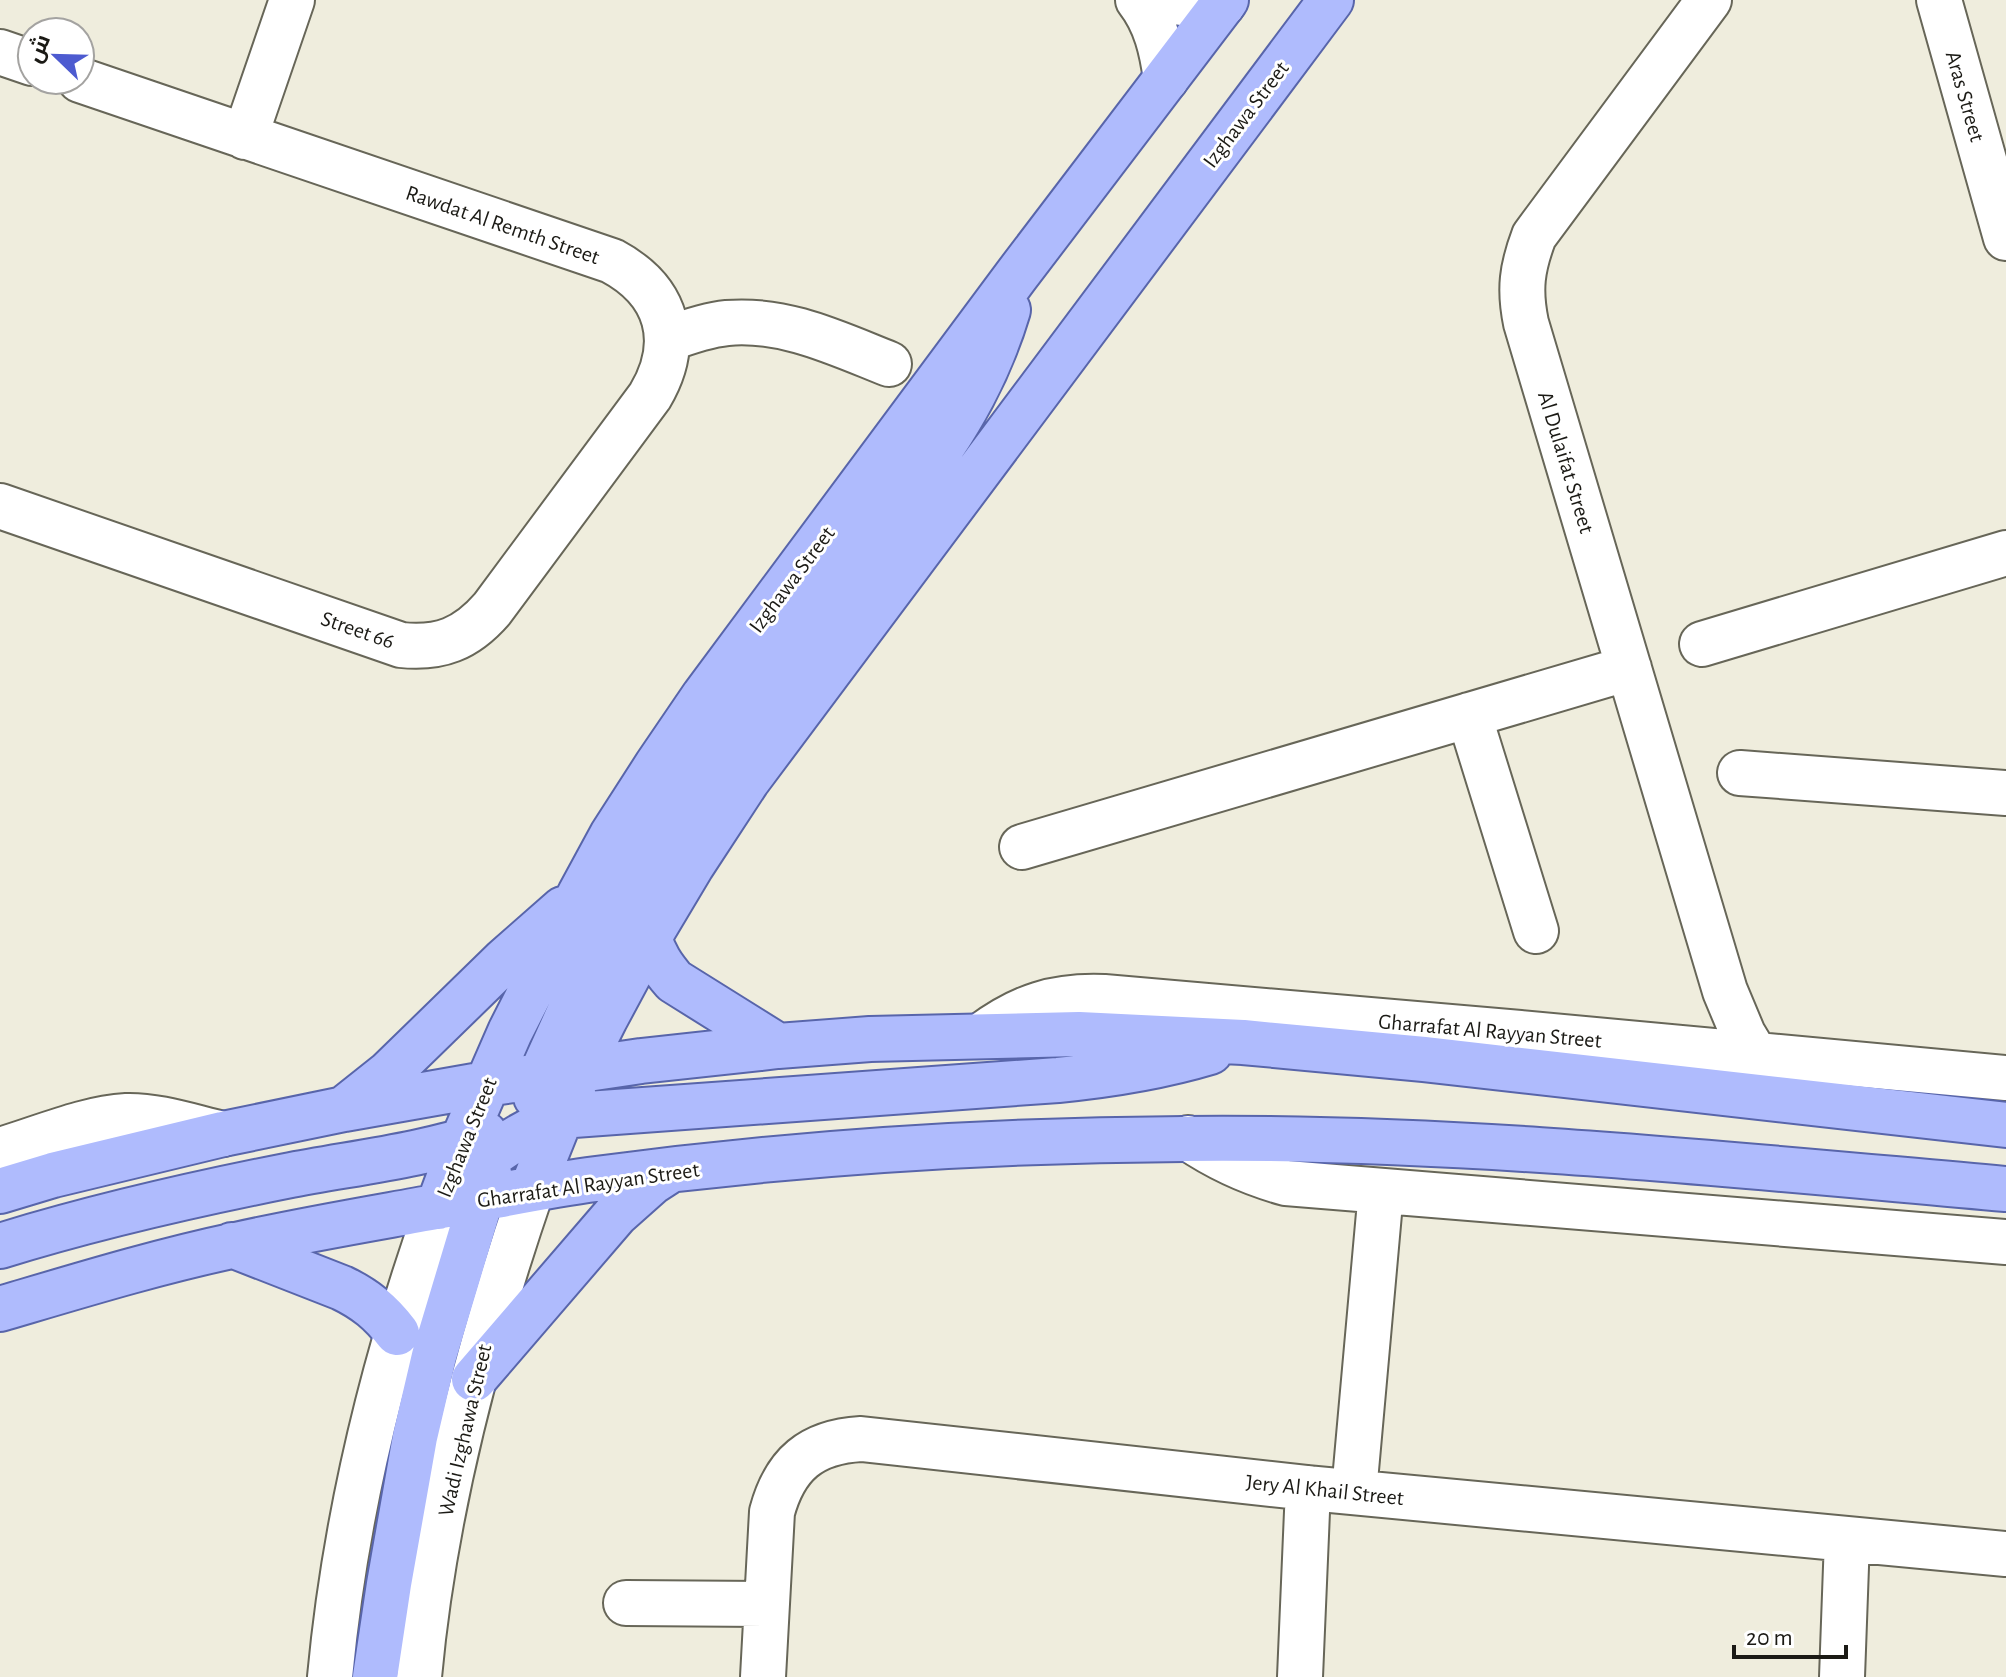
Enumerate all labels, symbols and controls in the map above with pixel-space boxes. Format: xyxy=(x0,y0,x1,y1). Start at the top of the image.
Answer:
north arrow xyxy=(16,16,96,96)
text: ش xyxy=(22,31,56,67)
street label: Aras Street xyxy=(1942,48,1988,144)
street label: Izghawa Street xyxy=(1199,57,1293,172)
street label: Rawdat Al Remth Street xyxy=(403,181,602,268)
street label: Al Dulaifat Street xyxy=(1534,389,1598,536)
street label: Izghawa Street xyxy=(745,522,839,637)
street label: Street 66 xyxy=(318,607,397,653)
street label: Gharrafat Al Rayyan Street xyxy=(1377,1010,1603,1052)
street label: Izghawa Street xyxy=(433,1074,501,1200)
street label: Gharrafat Al Rayyan Street xyxy=(476,1159,701,1211)
street label: Wadi Izghawa Street xyxy=(434,1342,495,1518)
street label: Jery Al Khail Street xyxy=(1245,1471,1405,1509)
scale bar xyxy=(1734,1609,1846,1659)
text: 20 m xyxy=(1746,1626,1793,1650)

